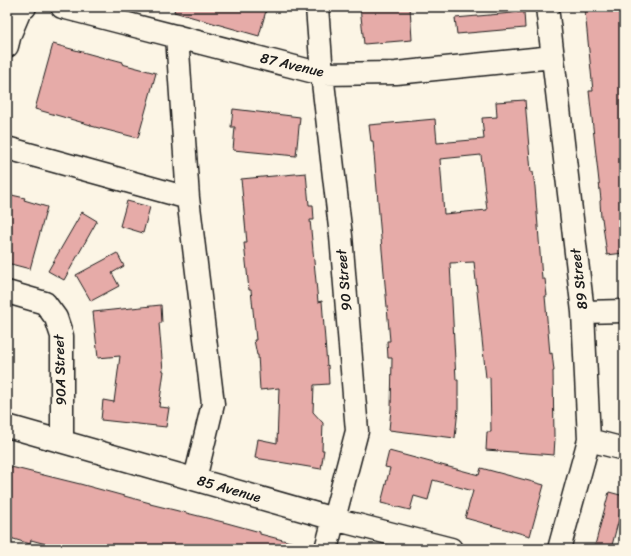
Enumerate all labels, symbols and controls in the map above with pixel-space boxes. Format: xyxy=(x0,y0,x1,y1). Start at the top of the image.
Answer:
street label: 87 Avenue xyxy=(258,46,327,85)
street label: 89 Street xyxy=(563,246,595,311)
street label: 90 Street xyxy=(329,247,359,312)
street label: 90A Street xyxy=(46,333,74,406)
street label: 85 Avenue xyxy=(194,468,264,510)

